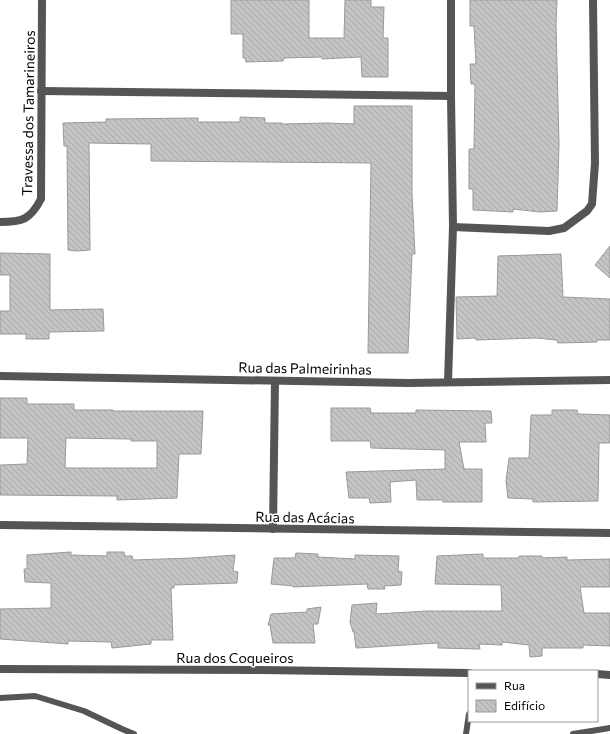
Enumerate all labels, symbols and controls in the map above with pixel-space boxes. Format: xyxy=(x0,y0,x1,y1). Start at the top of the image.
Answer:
street label: Travessa dos Tamarineiros xyxy=(18,30,38,196)
street label: Rua das Palmeirinhas xyxy=(238,358,372,378)
street label: Rua das Acácias xyxy=(255,508,355,526)
street label: Rua dos Coqueiros xyxy=(176,649,294,666)
legend xyxy=(468,670,598,722)
text: Rua xyxy=(504,678,525,692)
text: Edifício xyxy=(504,698,545,712)

